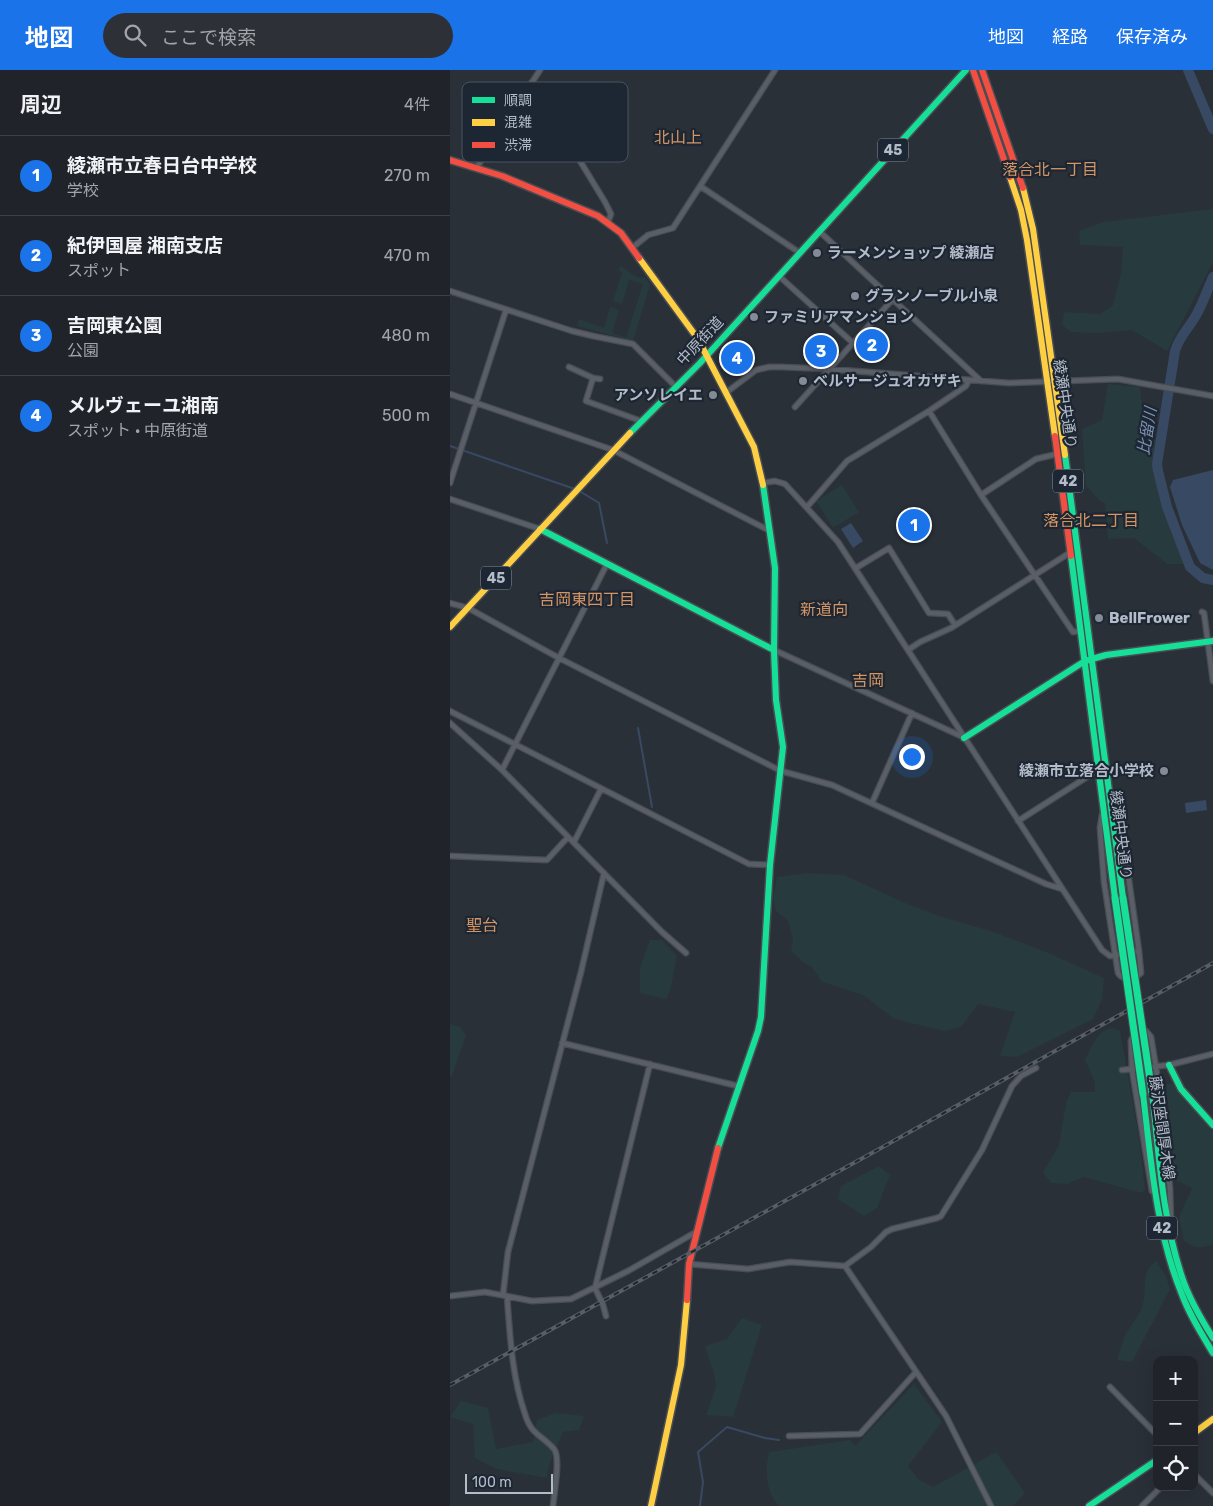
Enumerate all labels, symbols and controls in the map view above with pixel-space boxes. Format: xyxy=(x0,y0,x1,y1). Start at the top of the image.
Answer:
search box xyxy=(103,13,453,58)
icon: search xyxy=(121,21,149,49)
text: 地図 xyxy=(25,24,73,52)
text: ここで検索 xyxy=(161,26,256,49)
text: 地図 xyxy=(988,26,1024,48)
text: 経路 xyxy=(1052,26,1088,48)
text: 保存済み xyxy=(1116,26,1188,48)
legend xyxy=(462,82,628,162)
text: 周辺 xyxy=(20,92,62,117)
text: 順調 xyxy=(504,92,532,109)
text: 4件 xyxy=(404,95,430,114)
text: 混雑 xyxy=(504,114,532,131)
district label: 北山上 xyxy=(654,128,702,147)
text: 渋滞 xyxy=(504,137,532,154)
road number: 45 xyxy=(878,138,908,162)
text: 綾瀬市立春日台中学校 xyxy=(67,154,257,177)
district label: 落合北一丁目 xyxy=(1002,160,1098,179)
text: 1 xyxy=(32,166,40,185)
text: 270 m xyxy=(384,166,430,185)
text: 学校 xyxy=(67,181,99,200)
text: 紀伊国屋 湘南支店 xyxy=(67,234,223,257)
place label: ラーメンショップ 綾瀬店 xyxy=(827,244,995,262)
text: 2 xyxy=(31,246,41,265)
text: 470 m xyxy=(384,246,430,265)
marker: ラーメンショップ 綾瀬店 xyxy=(811,247,823,259)
text: スポット xyxy=(67,261,131,280)
place label: グランノーブル小泉 xyxy=(865,287,998,305)
marker: グランノーブル小泉 xyxy=(849,290,861,302)
place label: ファミリアマンション xyxy=(764,308,914,326)
marker: ファミリアマンション xyxy=(748,311,760,323)
street label: 中原街道 xyxy=(673,313,727,369)
text: 吉岡東公園 xyxy=(67,314,162,337)
text: 3 xyxy=(31,326,41,345)
text: 480 m xyxy=(382,326,430,345)
pin: 2 xyxy=(856,326,888,364)
pin: 3 xyxy=(805,332,837,370)
pin: 4 xyxy=(721,339,753,377)
text: 公園 xyxy=(67,341,99,360)
street label: 綾瀬中央通り xyxy=(1050,358,1080,450)
place label: ベルサージュオカザキ xyxy=(813,372,962,390)
marker: ベルサージュオカザキ xyxy=(797,375,809,387)
place label: アンソレイエ xyxy=(614,386,703,404)
marker: アンソレイエ xyxy=(707,389,719,401)
text: メルヴェーユ湘南 xyxy=(67,394,219,417)
water label: 比留川 xyxy=(1134,404,1160,456)
text: 4 xyxy=(31,406,41,425)
text: 500 m xyxy=(382,406,430,425)
text: スポット · 中原街道 xyxy=(67,421,208,440)
road number: 42 xyxy=(1053,470,1083,492)
pin: 1 xyxy=(898,506,930,544)
district label: 落合北二丁目 xyxy=(1043,511,1139,530)
road number: 45 xyxy=(481,566,511,590)
district label: 吉岡東四丁目 xyxy=(539,590,635,609)
district label: 新道向 xyxy=(800,600,848,619)
place label: BellFrower xyxy=(1109,609,1190,627)
marker: BellFrower xyxy=(1093,612,1105,624)
district label: 吉岡 xyxy=(852,671,884,690)
your location xyxy=(899,744,925,770)
place label: 綾瀬市立落合小学校 xyxy=(1019,762,1154,780)
marker: 綾瀬市立落合小学校 xyxy=(1158,765,1170,777)
street label: 綾瀬中央通り xyxy=(1107,789,1135,881)
district label: 聖台 xyxy=(466,916,498,935)
street label: 藤沢座間厚木線 xyxy=(1146,1075,1178,1181)
road number: 42 xyxy=(1147,1216,1177,1240)
map controls xyxy=(1153,1356,1198,1491)
button: + xyxy=(1153,1356,1198,1401)
button: − xyxy=(1153,1401,1198,1446)
button: locate xyxy=(1153,1446,1198,1491)
scale bar xyxy=(465,1471,552,1494)
text: 100 m xyxy=(472,1474,512,1491)

